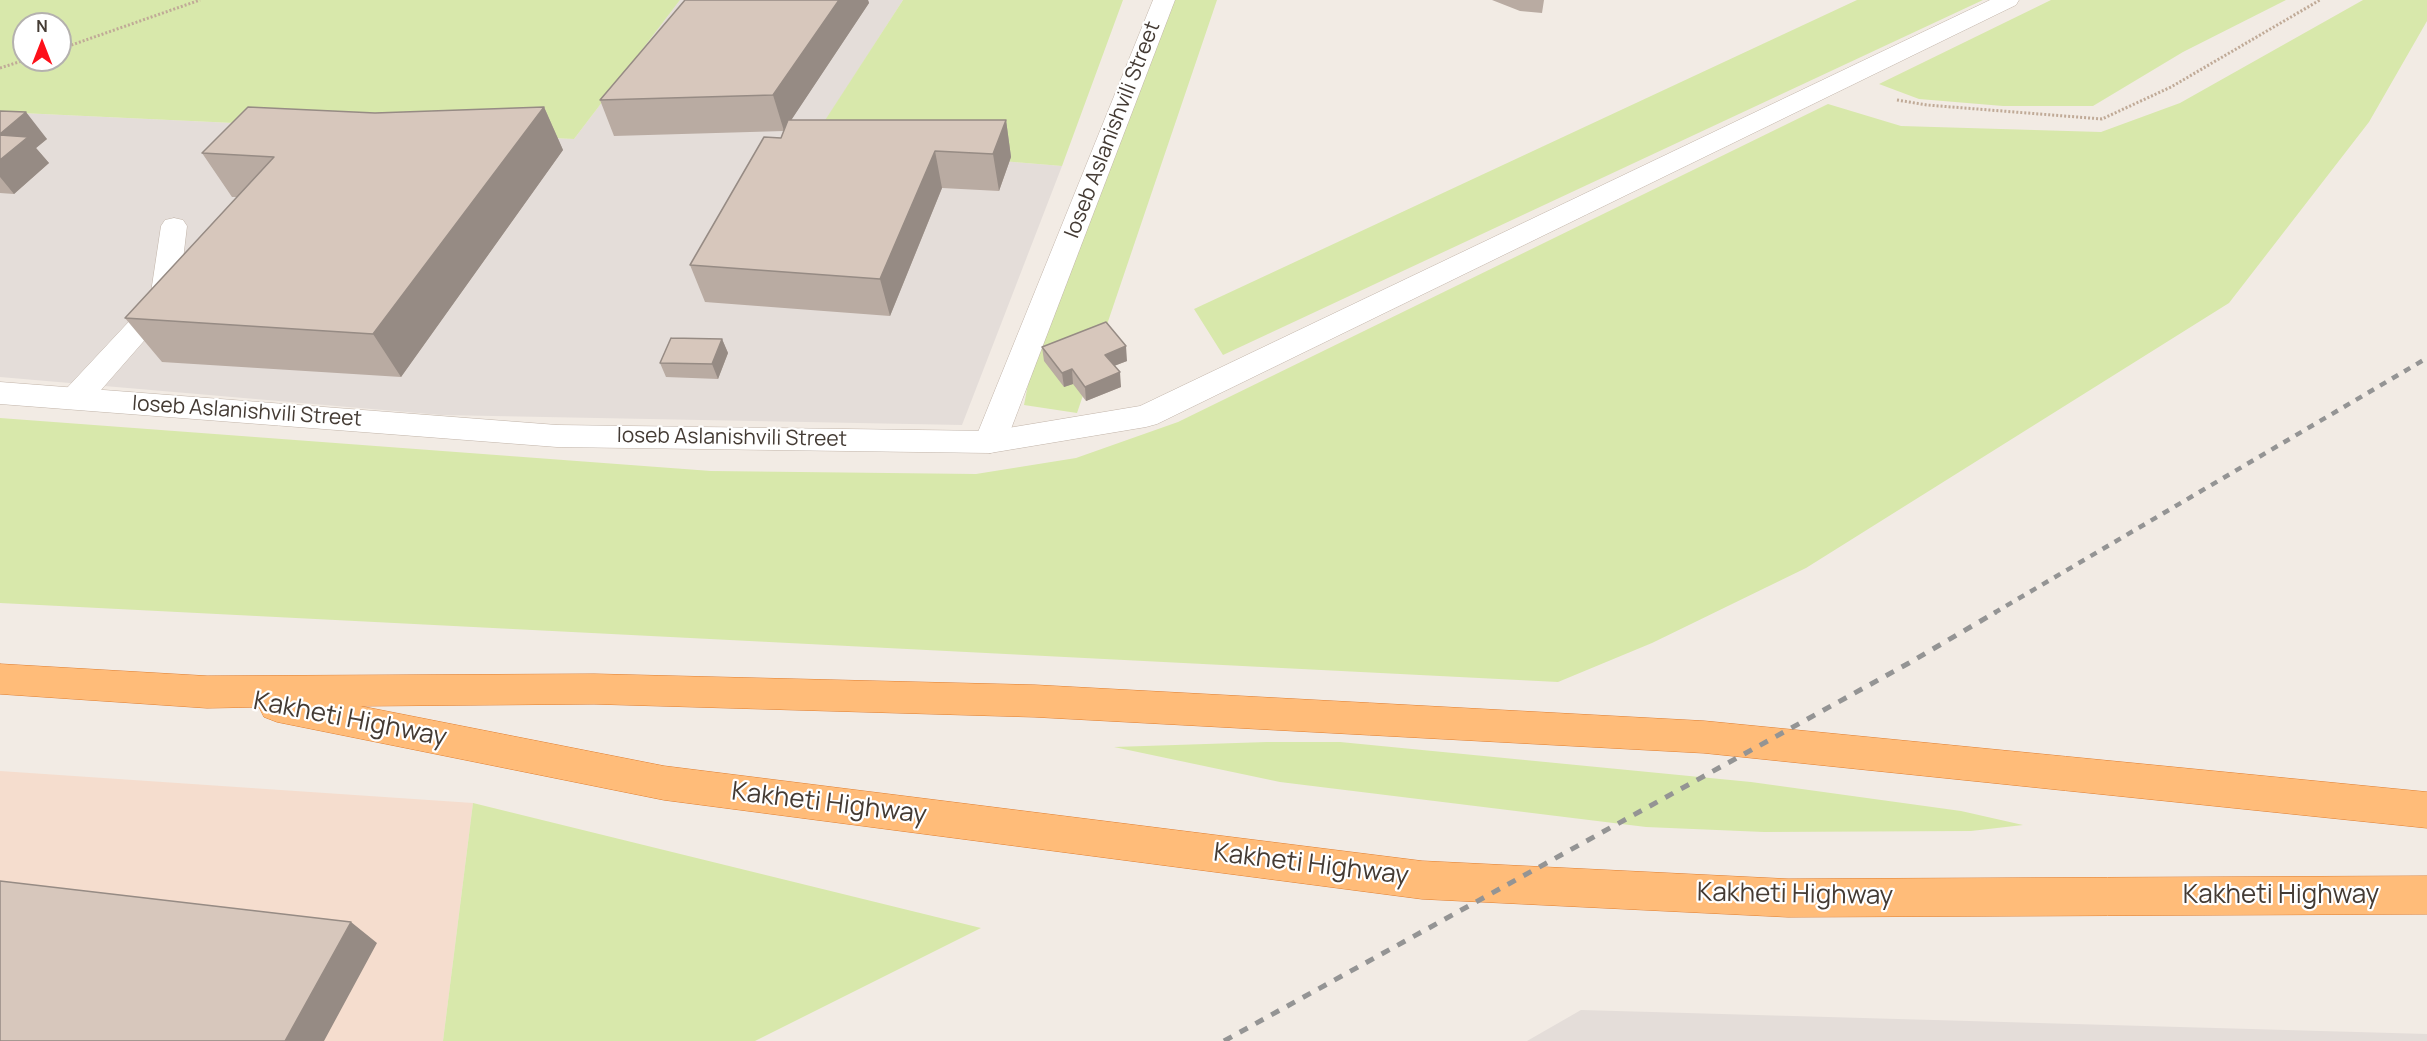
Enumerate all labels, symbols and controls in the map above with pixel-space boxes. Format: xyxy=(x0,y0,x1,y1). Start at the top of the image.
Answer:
north arrow xyxy=(12,12,72,72)
text: N xyxy=(36,15,48,37)
street label: Ioseb Aslanishvili Street xyxy=(1060,18,1166,242)
street label: Ioseb Aslanishvili Street xyxy=(131,391,363,433)
street label: Ioseb Aslanishvili Street xyxy=(617,423,847,453)
street label: Kakheti Highway xyxy=(251,686,449,754)
street label: Kakheti Highway xyxy=(730,777,928,831)
street label: Kakheti Highway xyxy=(1212,838,1410,892)
street label: Kakheti Highway xyxy=(1697,878,1893,912)
street label: Kakheti Highway xyxy=(2183,880,2379,912)

